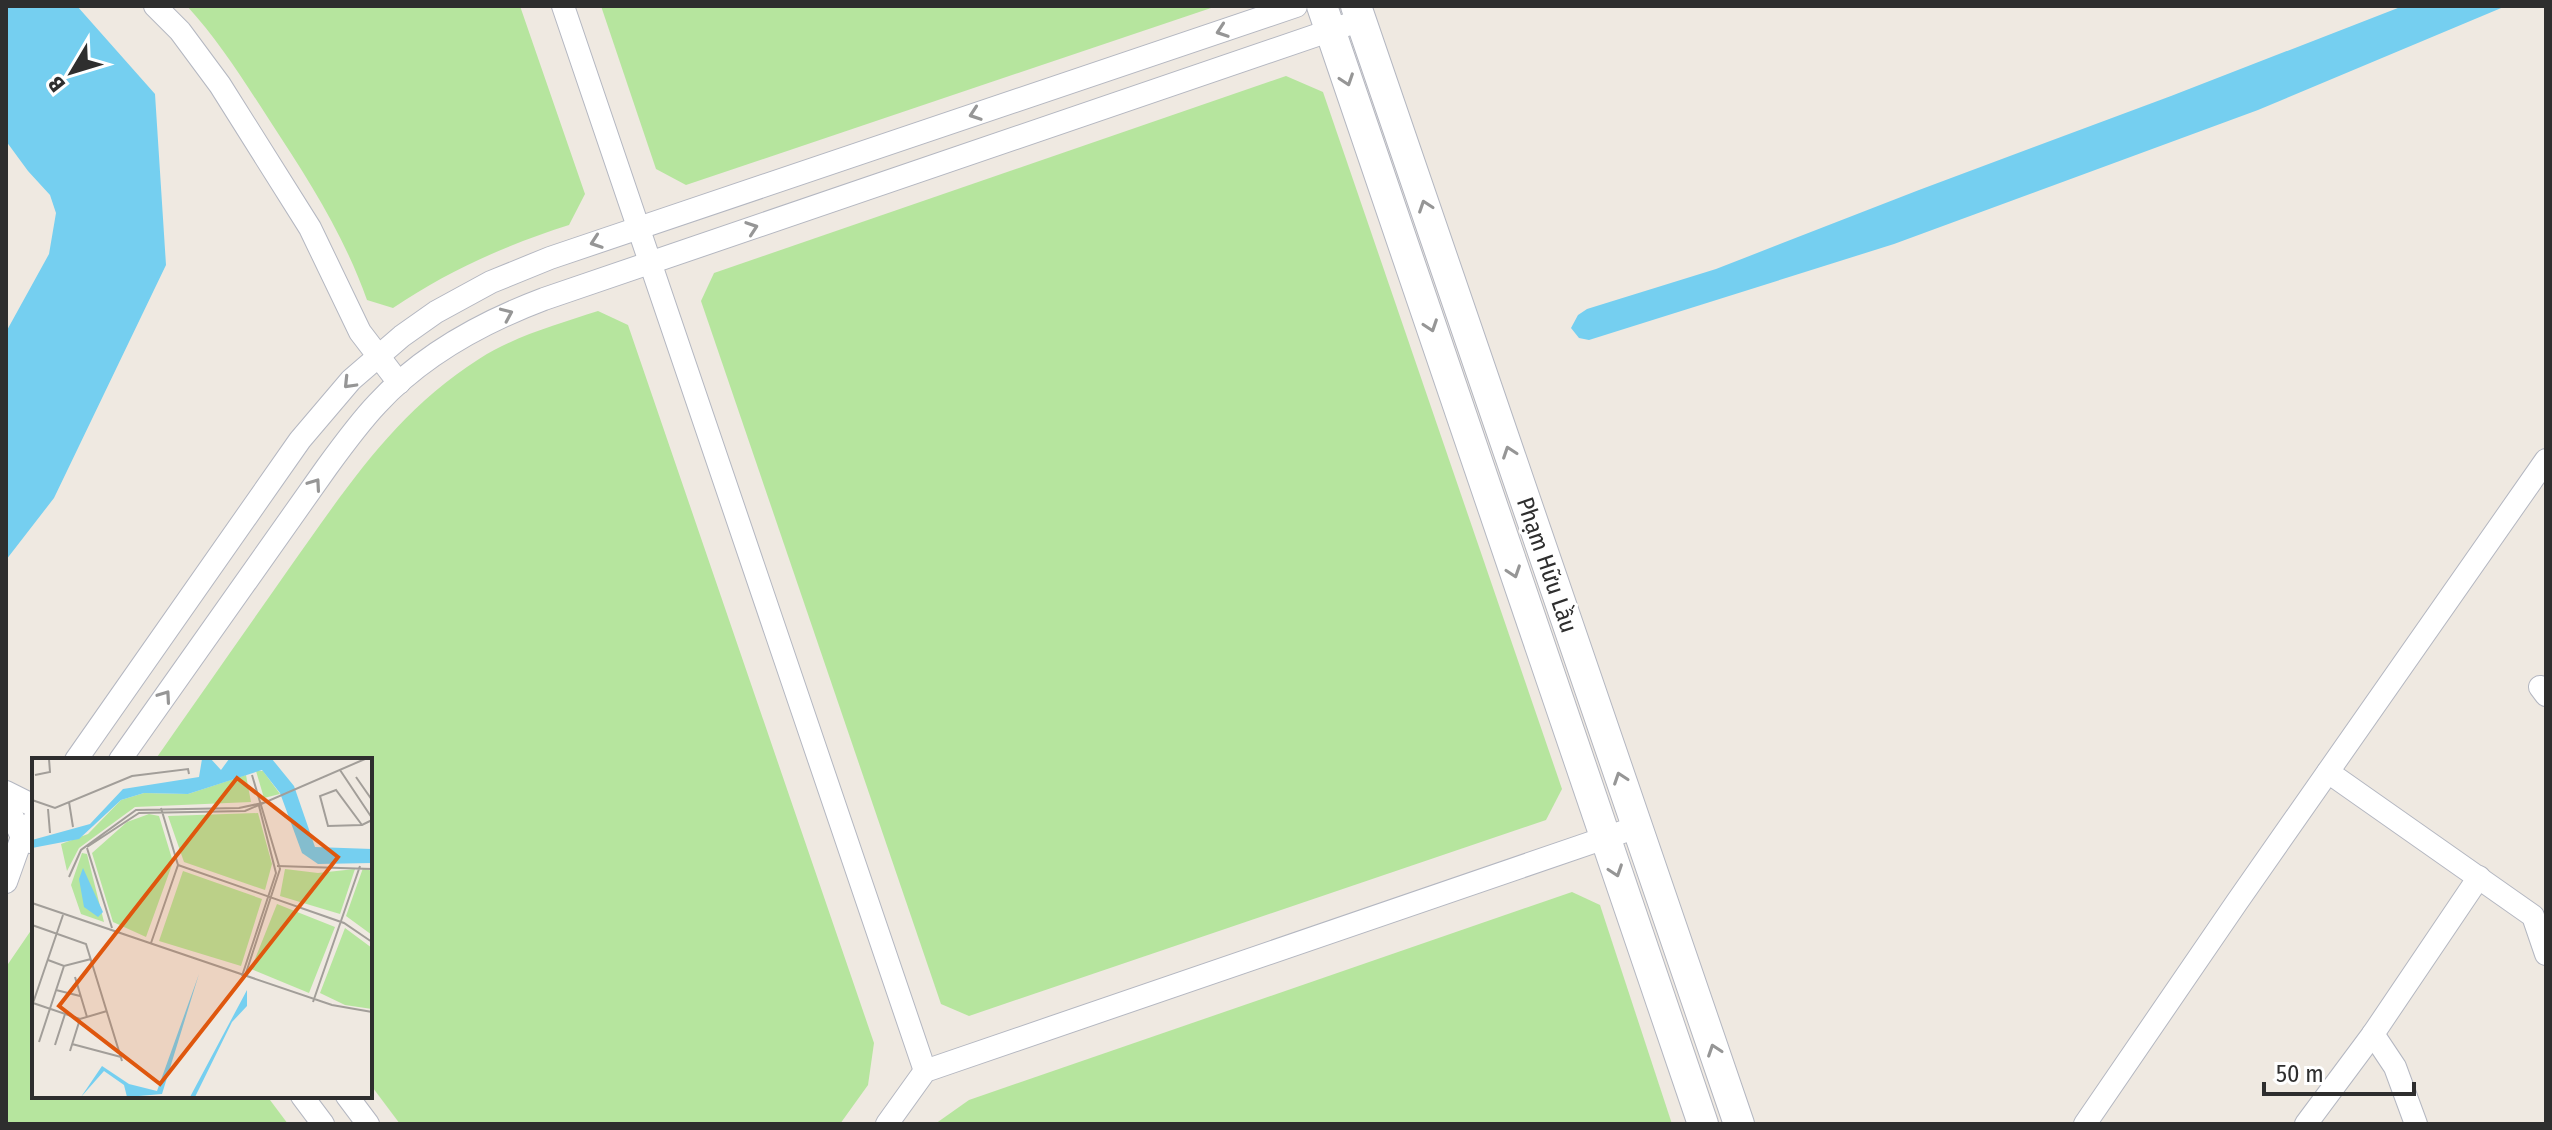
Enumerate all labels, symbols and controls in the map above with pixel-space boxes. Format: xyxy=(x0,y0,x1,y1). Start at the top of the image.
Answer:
one-way arrow xyxy=(1215,21,1229,37)
north arrow xyxy=(32,32,112,112)
text: B xyxy=(42,71,71,97)
one-way arrow xyxy=(1337,72,1353,86)
one-way arrow xyxy=(969,105,983,121)
one-way arrow xyxy=(1418,200,1434,214)
one-way arrow xyxy=(744,221,758,237)
one-way arrow xyxy=(590,233,604,249)
one-way arrow xyxy=(499,308,513,324)
one-way arrow xyxy=(1421,318,1437,332)
one-way arrow xyxy=(344,374,358,388)
one-way arrow xyxy=(1502,446,1518,460)
one-way arrow xyxy=(305,478,320,492)
street label: Phạm Hữu Lầu xyxy=(1511,494,1583,636)
one-way arrow xyxy=(1505,564,1521,578)
one-way arrow xyxy=(155,691,170,705)
inset map xyxy=(32,758,372,1098)
one-way arrow xyxy=(1614,772,1630,786)
one-way arrow xyxy=(1607,864,1623,878)
one-way arrow xyxy=(1707,1044,1723,1058)
scale bar xyxy=(2264,1046,2414,1096)
text: 50 m xyxy=(2276,1060,2324,1088)

